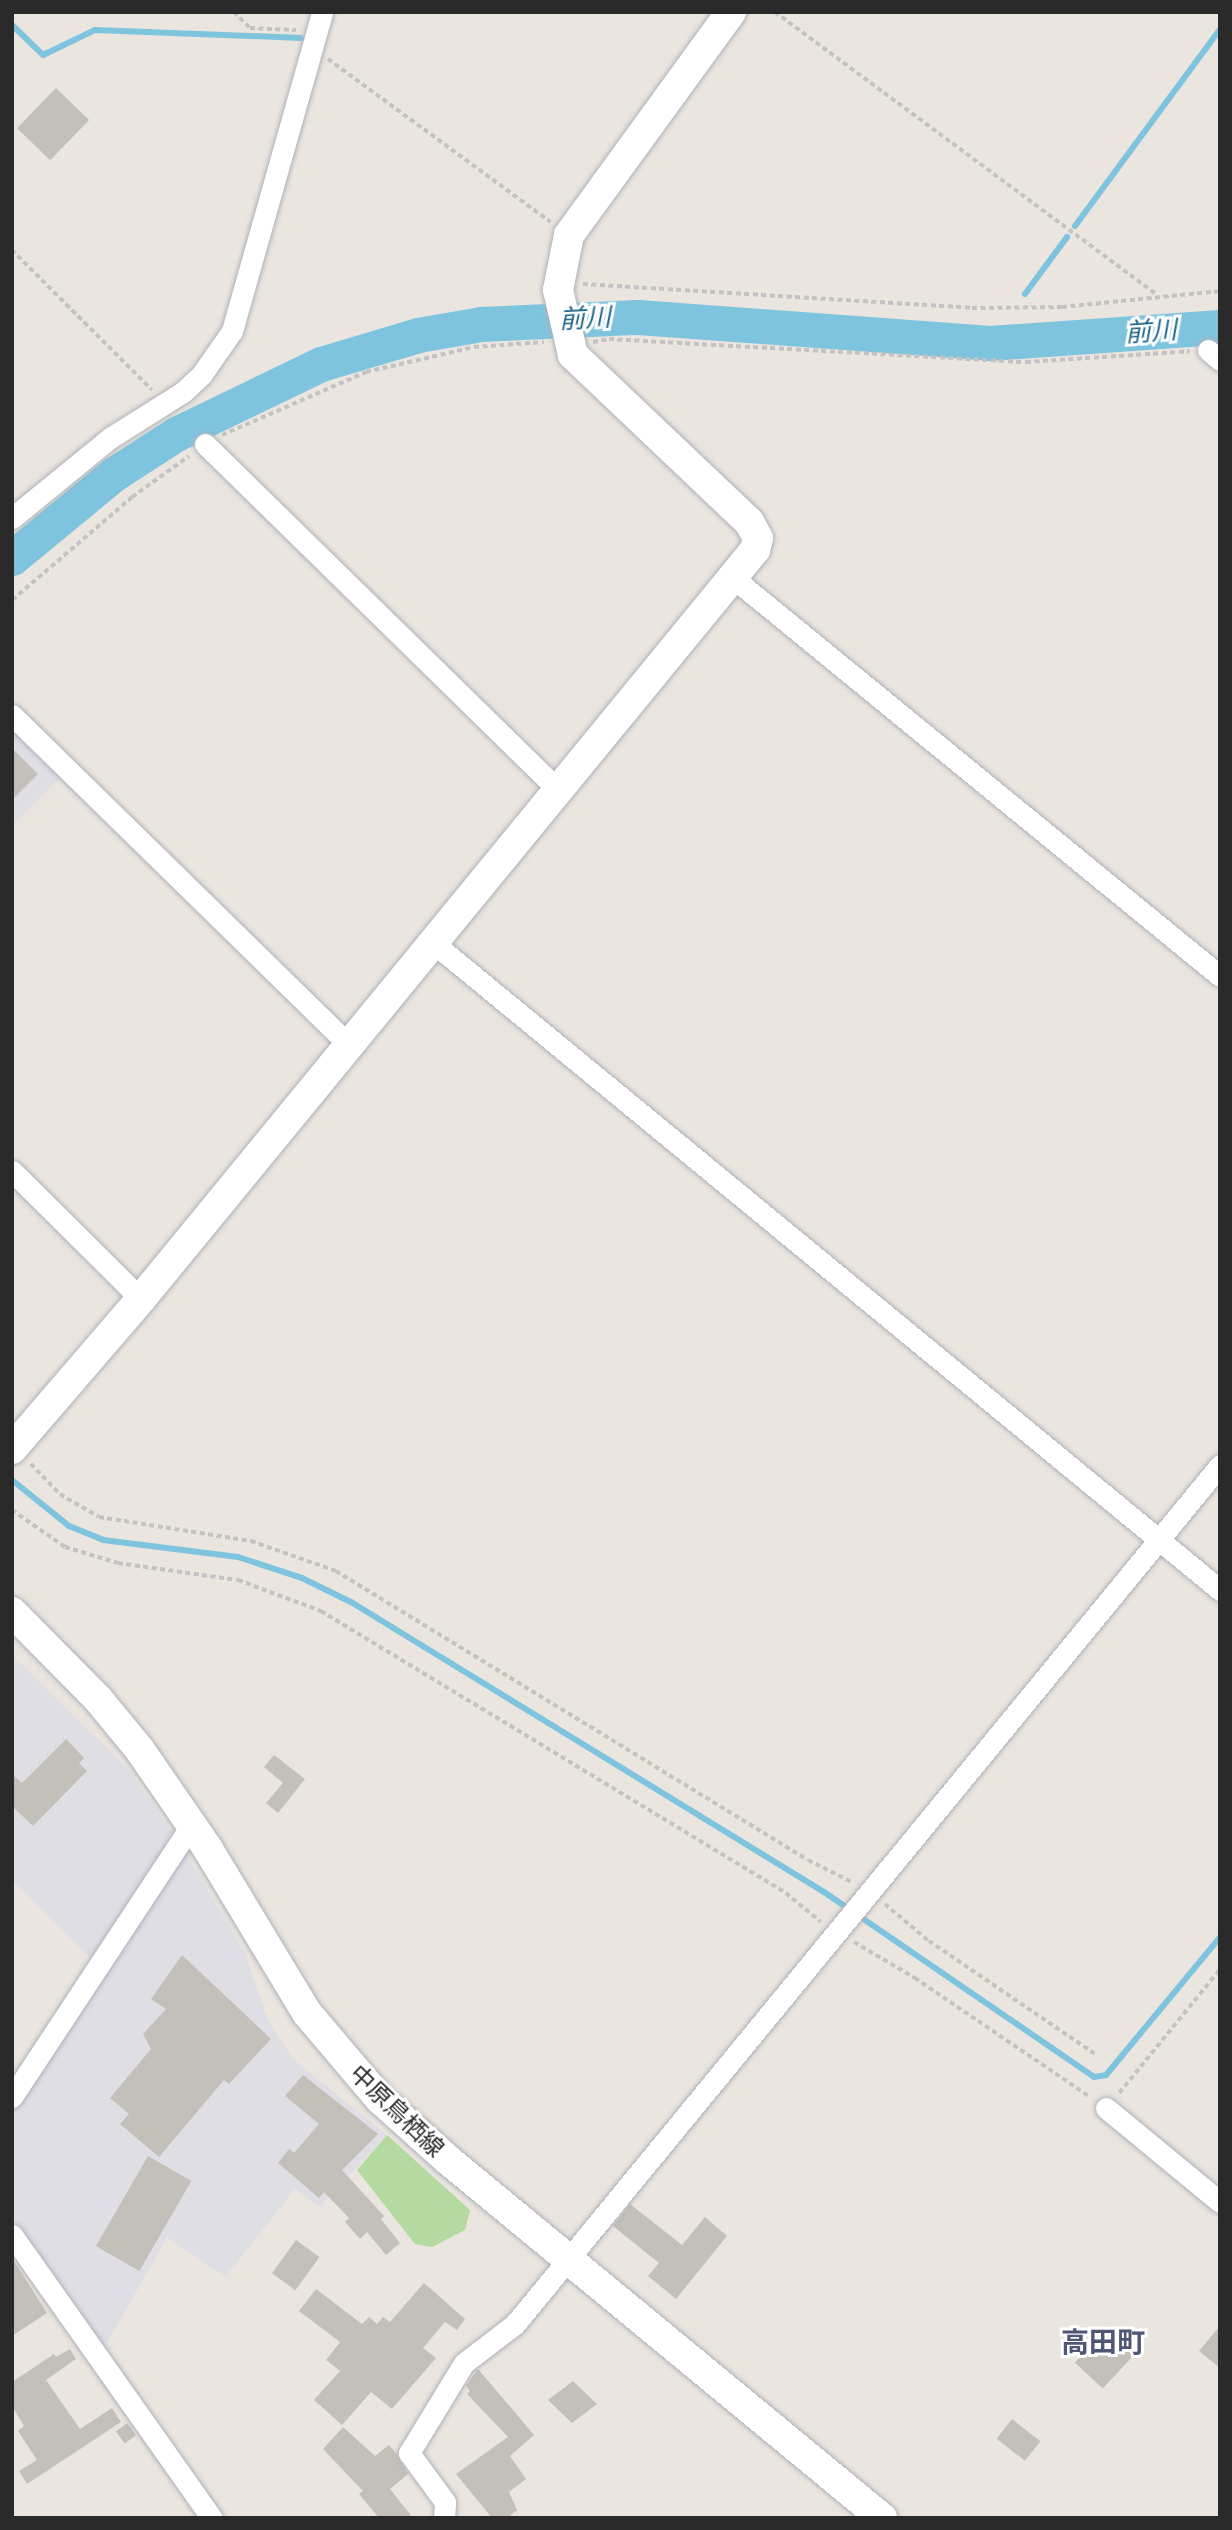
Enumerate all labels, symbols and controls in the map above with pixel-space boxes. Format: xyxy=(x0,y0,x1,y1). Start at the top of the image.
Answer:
water label: 前川 xyxy=(558,302,612,336)
water label: 前川 xyxy=(1124,315,1178,349)
street label: 中原鳥栖線 xyxy=(344,2059,450,2163)
district label: 高田町 xyxy=(1061,2326,1145,2360)

